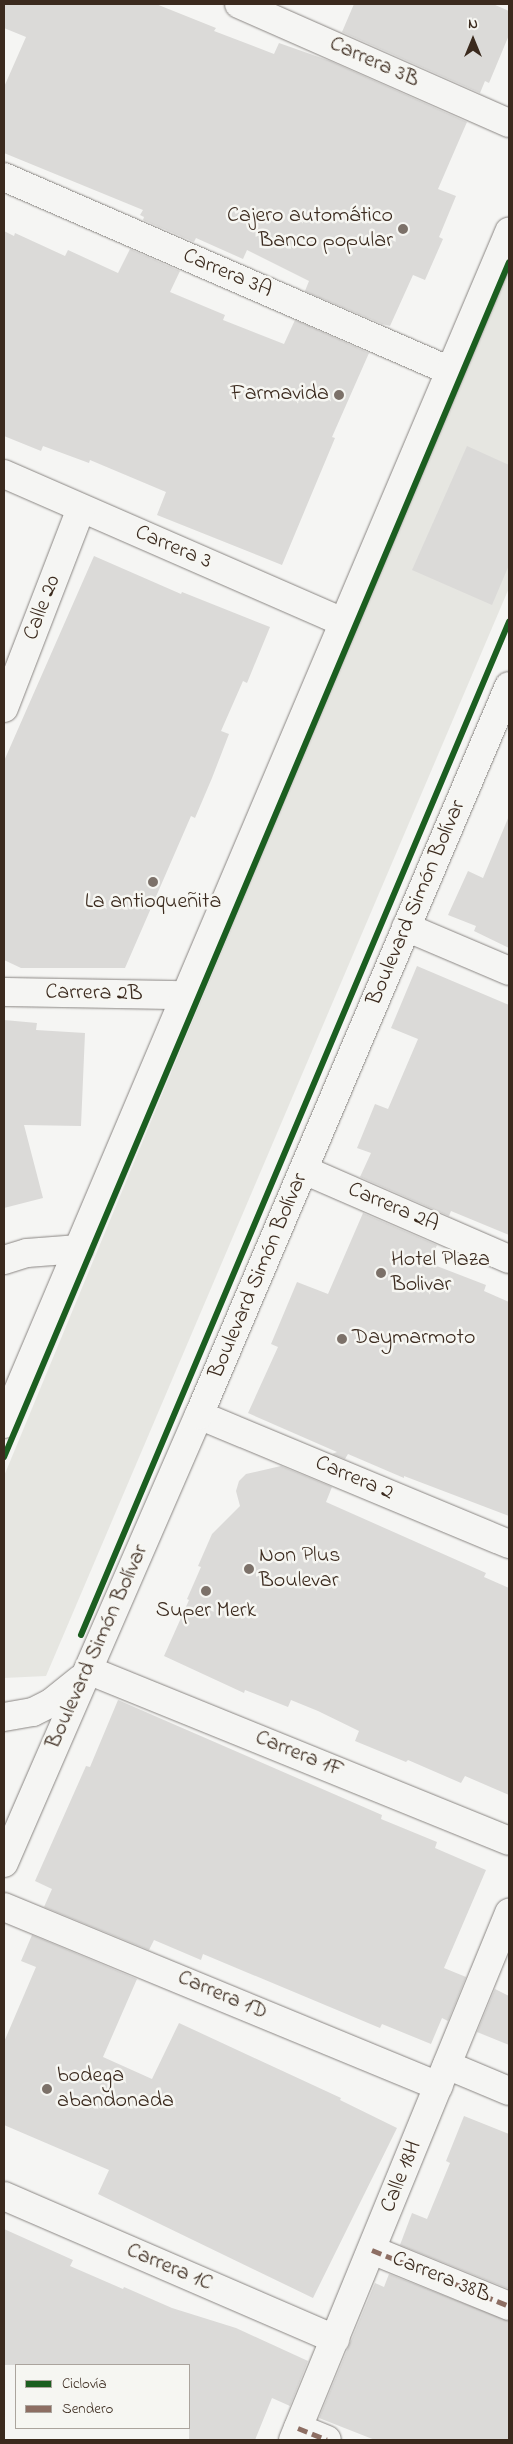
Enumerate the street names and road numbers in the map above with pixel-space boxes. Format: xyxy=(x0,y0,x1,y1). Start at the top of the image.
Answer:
street label: Carrera 3B xyxy=(325,32,423,94)
street label: Carrera 3A xyxy=(178,243,276,305)
street label: Carrera 3 xyxy=(131,520,215,576)
street label: Calle 20 xyxy=(19,572,67,644)
street label: Boulevard Simón Bolívar xyxy=(362,796,472,1010)
street label: Carrera 2B xyxy=(45,980,143,1008)
street label: Boulevard Simón Bolívar xyxy=(204,1169,314,1383)
street label: Carrera 2A xyxy=(344,1177,442,1239)
street label: Carrera 2 xyxy=(311,1451,397,1507)
street label: Boulevard Simón Bolívar xyxy=(41,1541,155,1753)
street label: Carrera 1F xyxy=(251,1725,347,1785)
street label: Carrera 1D xyxy=(173,1965,271,2027)
street label: Calle 18H xyxy=(376,2137,428,2217)
street label: Carrera 1C xyxy=(122,2238,216,2298)
street label: Carrera 38B xyxy=(388,2246,494,2310)

